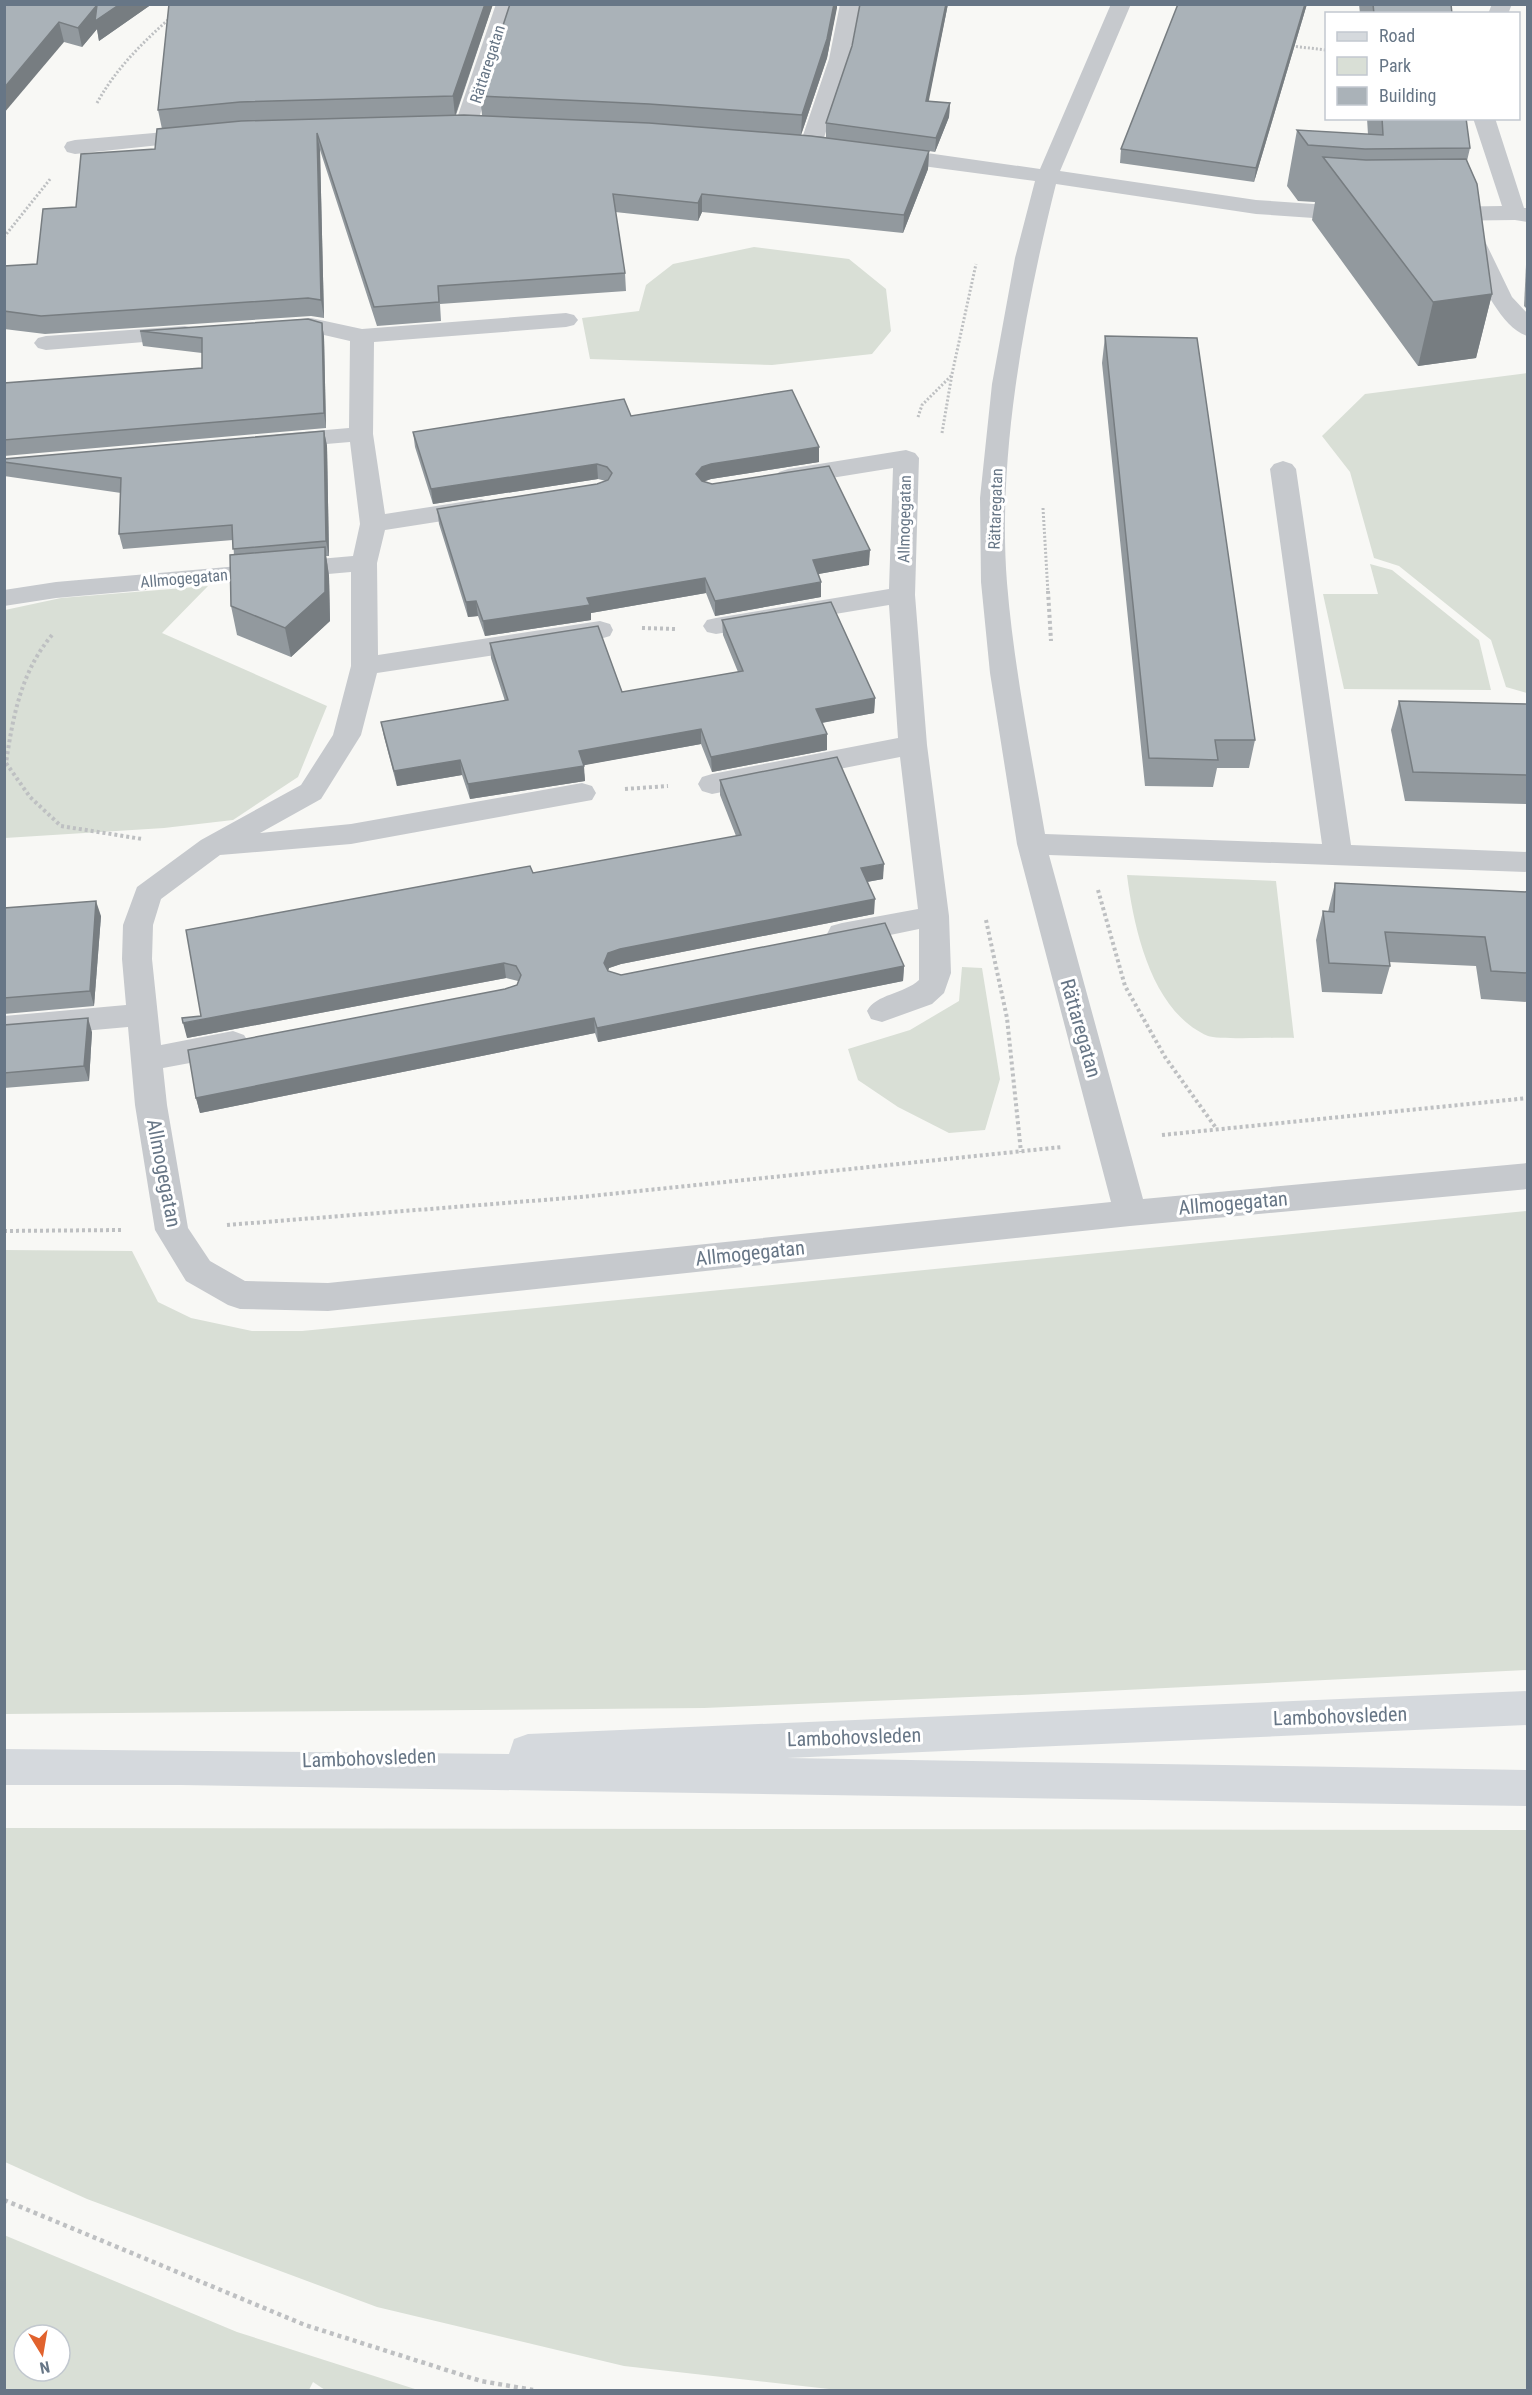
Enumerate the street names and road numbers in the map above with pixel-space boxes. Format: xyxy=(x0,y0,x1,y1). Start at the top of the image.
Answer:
street label: Rättaregatan xyxy=(466,23,509,106)
street label: Rättaregatan xyxy=(985,468,1006,550)
street label: Allmogegatan xyxy=(894,475,915,563)
street label: Allmogegatan xyxy=(140,565,229,592)
street label: Rättaregatan xyxy=(1055,976,1107,1080)
street label: Allmogegatan xyxy=(142,1117,186,1229)
street label: Allmogegatan xyxy=(1177,1186,1289,1220)
street label: Allmogegatan xyxy=(694,1235,806,1271)
street label: Lambohovsleden xyxy=(1273,1702,1407,1730)
street label: Lambohovsleden xyxy=(787,1723,921,1751)
street label: Lambohovsleden xyxy=(302,1744,436,1772)

